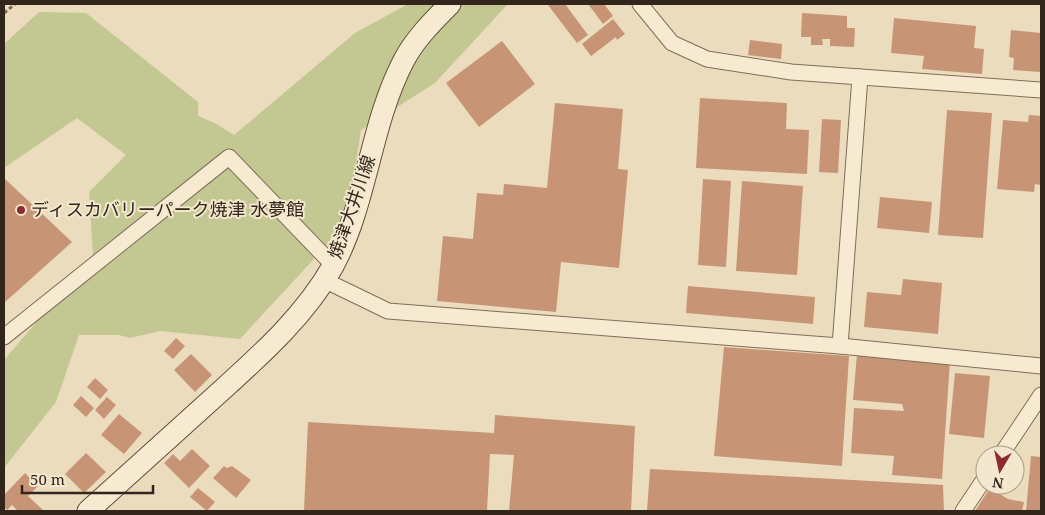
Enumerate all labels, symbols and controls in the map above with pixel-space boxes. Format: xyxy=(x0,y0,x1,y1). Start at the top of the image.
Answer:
street label: 焼津大井川線 xyxy=(322,152,380,262)
place label: ディスカバリーパーク焼津 水夢館 xyxy=(31,197,304,221)
marker: ディスカバリーパーク焼津 水夢館 xyxy=(15,204,27,216)
north arrow xyxy=(975,445,1025,495)
scale bar xyxy=(22,462,154,494)
text: 50 m xyxy=(30,469,65,489)
text: N xyxy=(991,473,1005,494)

